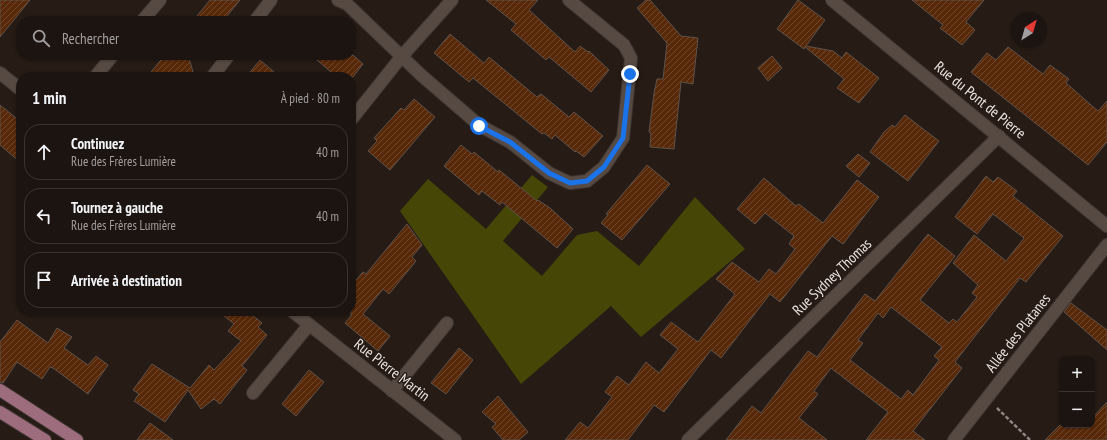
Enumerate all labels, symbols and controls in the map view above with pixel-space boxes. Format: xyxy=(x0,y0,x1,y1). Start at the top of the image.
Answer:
north arrow xyxy=(1011,12,1047,48)
search box xyxy=(16,16,356,60)
icon: search xyxy=(30,27,52,49)
text: Rechercher xyxy=(62,29,119,48)
street label: Rue du Pont de Pierre xyxy=(931,57,1030,142)
route end xyxy=(621,65,639,83)
text: 1 min xyxy=(32,87,66,109)
text: À pied · 80 m xyxy=(281,90,340,107)
route start xyxy=(470,117,488,135)
text: Continuez xyxy=(71,134,124,153)
icon: ahead xyxy=(33,141,55,163)
text: 40 m xyxy=(316,144,339,161)
text: Rue des Frères Lumière xyxy=(71,153,176,170)
text: Tournez à gauche xyxy=(71,198,163,217)
icon: left xyxy=(33,205,55,227)
text: 40 m xyxy=(316,208,339,225)
text: Rue des Frères Lumière xyxy=(71,217,176,234)
street label: Rue Sydney Thomas xyxy=(788,234,875,319)
icon: arrive xyxy=(33,269,55,291)
text: Arrivée à destination xyxy=(71,271,182,290)
street label: Allée des Platanes xyxy=(981,290,1054,376)
street label: Rue Pierre Martin xyxy=(351,334,434,405)
map controls xyxy=(1059,356,1095,428)
button: + xyxy=(1059,356,1095,392)
button: − xyxy=(1059,392,1095,428)

